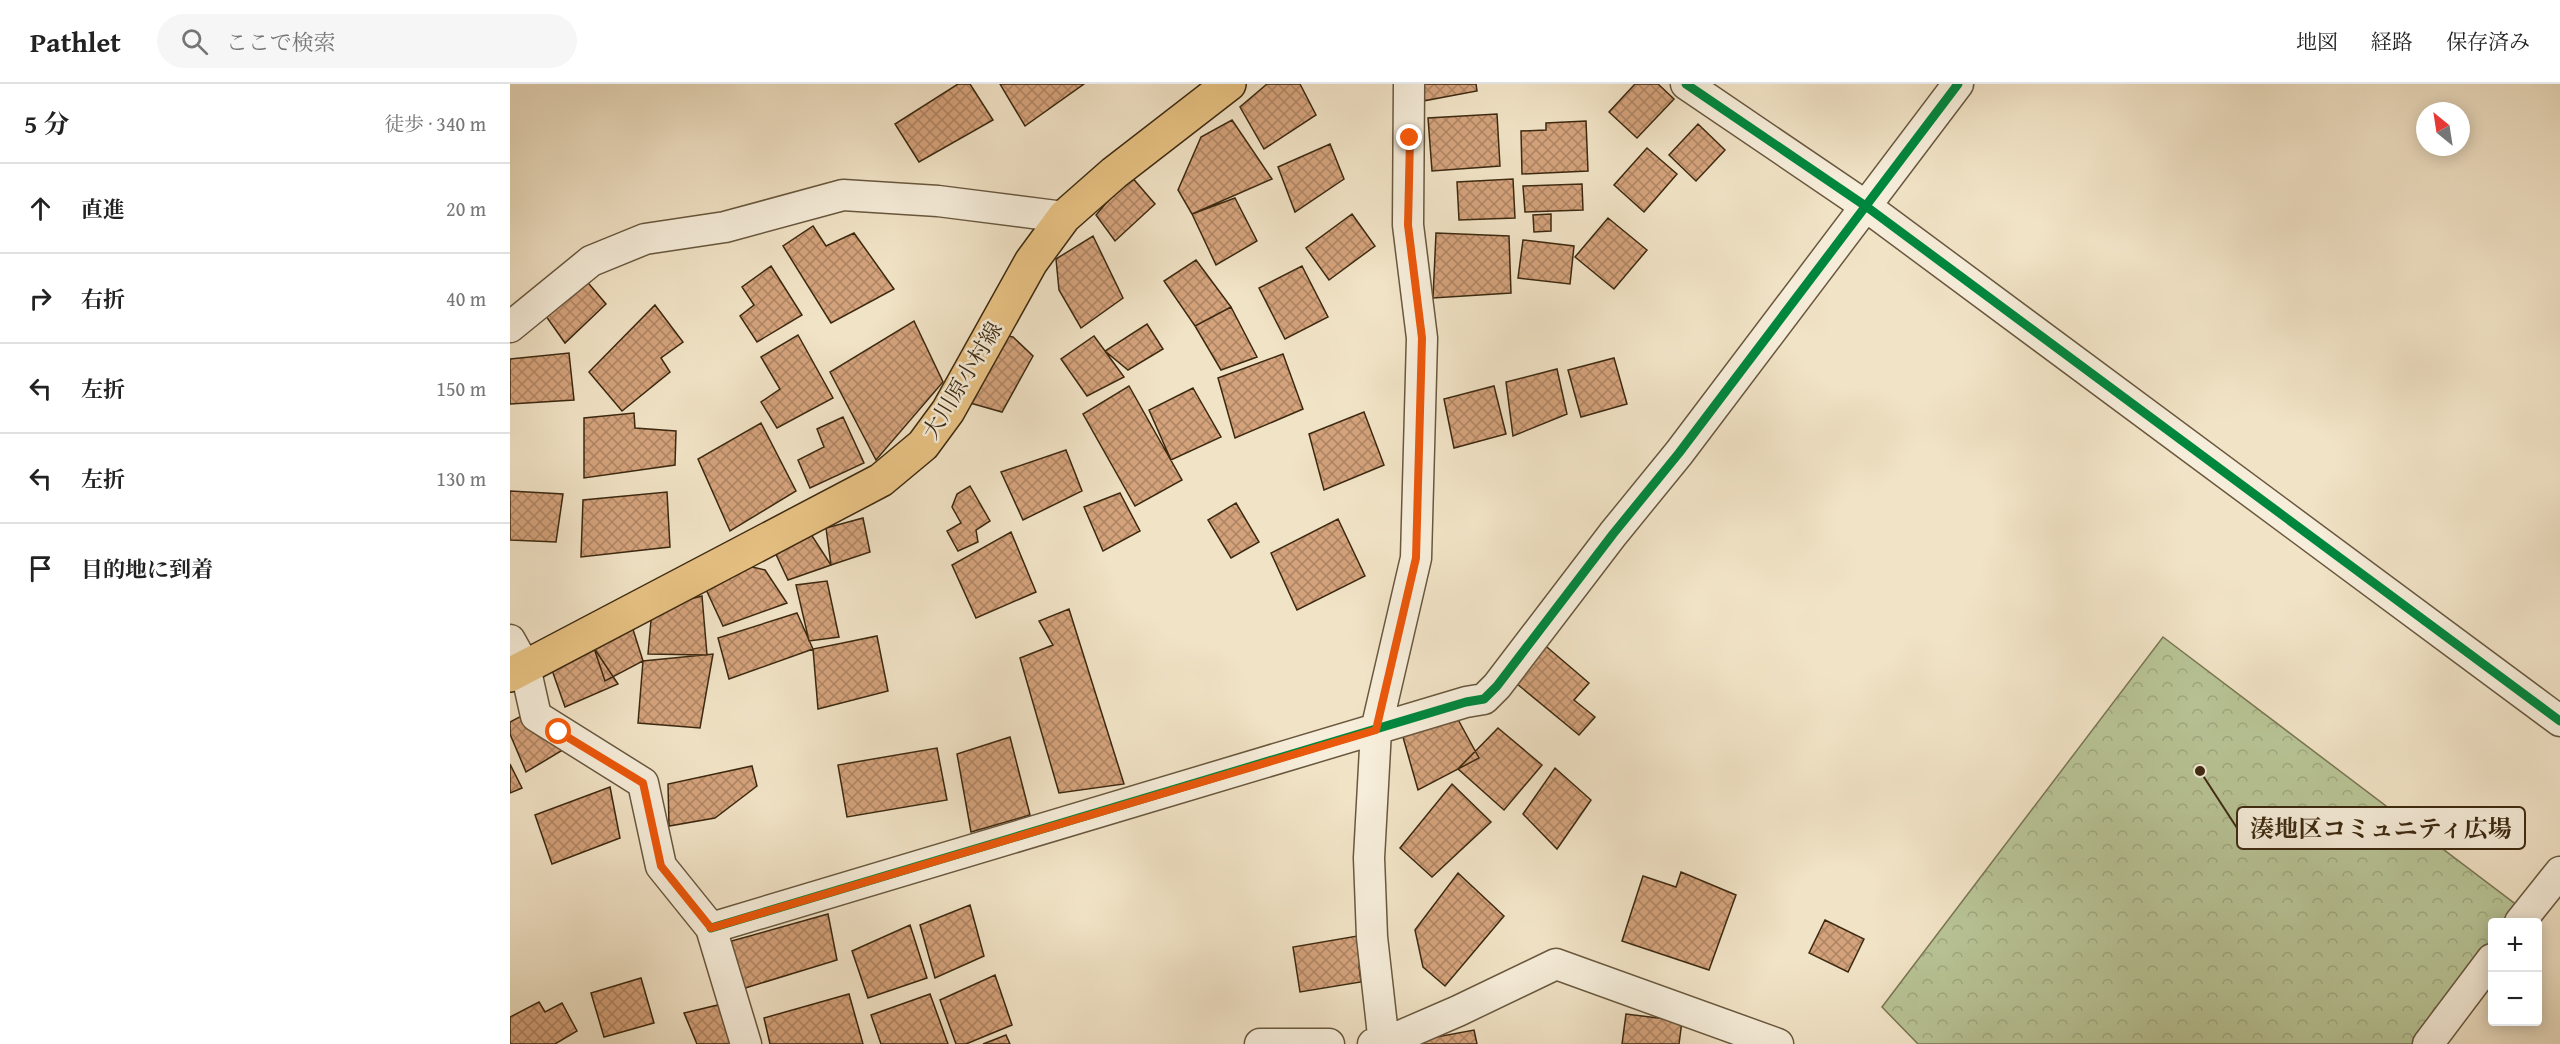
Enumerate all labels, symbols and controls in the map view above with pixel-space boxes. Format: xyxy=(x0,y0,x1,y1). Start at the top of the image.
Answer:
search box xyxy=(157,14,577,68)
text: Pathlet xyxy=(30,21,121,62)
icon: search xyxy=(178,25,211,58)
text: ここで検索 xyxy=(226,26,336,58)
text: 地図 xyxy=(2296,26,2338,57)
text: 経路 xyxy=(2371,26,2413,57)
text: 保存済み xyxy=(2446,26,2530,57)
north arrow xyxy=(2416,102,2470,156)
text: 5 分 xyxy=(24,104,69,143)
text: 徒歩 · 340 m xyxy=(384,109,486,138)
route end xyxy=(1396,124,1422,150)
icon: ahead xyxy=(24,192,57,225)
text: 直進 xyxy=(81,193,125,225)
text: 20 m xyxy=(446,194,486,223)
icon: right xyxy=(24,282,57,315)
text: 右折 xyxy=(81,283,125,315)
text: 40 m xyxy=(446,284,486,313)
street label: 大川原小村線 xyxy=(914,315,1010,445)
icon: left xyxy=(24,372,57,405)
text: 左折 xyxy=(81,373,125,405)
text: 150 m xyxy=(436,374,486,403)
icon: left xyxy=(24,462,57,495)
text: 左折 xyxy=(81,463,125,495)
text: 130 m xyxy=(436,464,486,493)
icon: arrive xyxy=(24,552,57,585)
text: 目的地に到着 xyxy=(81,553,213,585)
route start xyxy=(545,718,571,744)
callout: 湊地区コミュニティ広場 xyxy=(2237,807,2525,849)
text: 湊地区コミュニティ広場 xyxy=(2250,811,2512,846)
map controls xyxy=(2488,918,2542,1026)
button: + xyxy=(2488,918,2542,972)
button: − xyxy=(2488,972,2542,1026)

